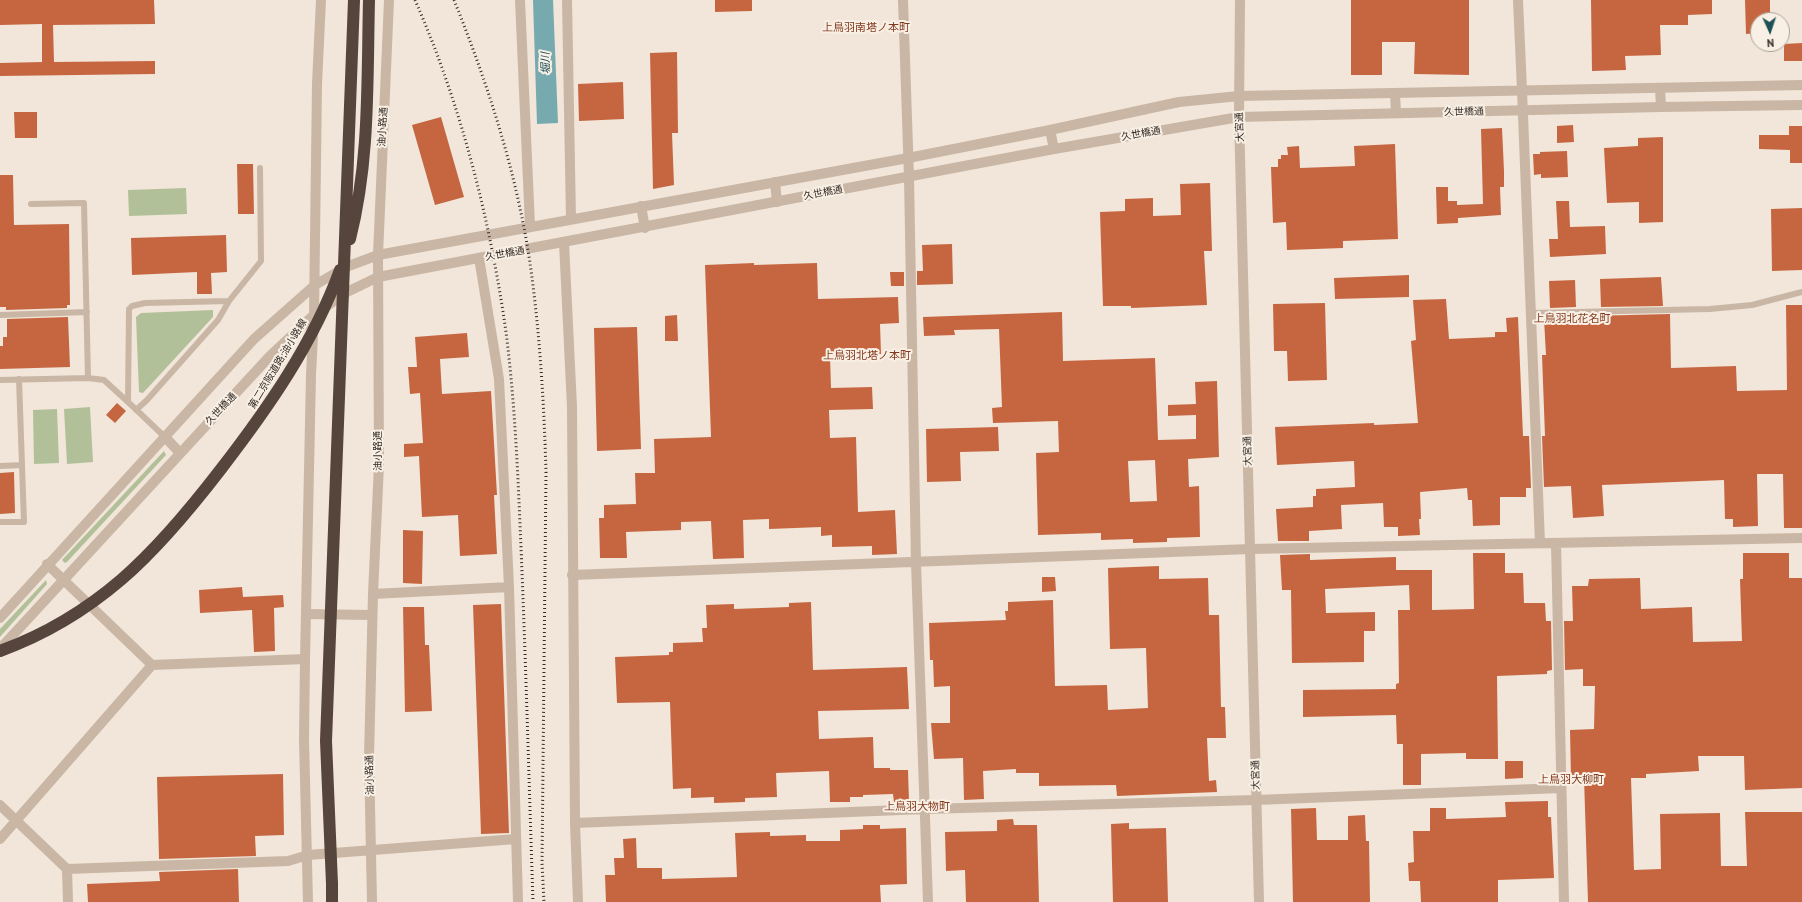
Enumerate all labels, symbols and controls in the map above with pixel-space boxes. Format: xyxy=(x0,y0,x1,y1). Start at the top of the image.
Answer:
north arrow xyxy=(1750,12,1790,52)
district label: 上鳥羽南塔ノ本町 xyxy=(822,21,910,35)
text: N xyxy=(1767,36,1775,50)
water label: 堀川 xyxy=(539,52,553,74)
street label: 久世橋通 xyxy=(1444,106,1484,118)
street label: 油小路通 xyxy=(376,107,390,147)
street label: 大宮通 xyxy=(1233,112,1247,142)
street label: 久世橋通 xyxy=(1120,125,1162,143)
street label: 久世橋通 xyxy=(802,183,844,203)
street label: 久世橋通 xyxy=(484,245,526,263)
district label: 上鳥羽北花名町 xyxy=(1534,312,1610,326)
street label: 第二京阪道路;油小路線 xyxy=(246,317,310,411)
district label: 上鳥羽北塔ノ本町 xyxy=(823,349,911,363)
street label: 久世橋通 xyxy=(203,390,239,428)
street label: 油小路通 xyxy=(372,431,384,471)
street label: 大宮通 xyxy=(1242,436,1254,466)
street label: 油小路通 xyxy=(364,755,376,795)
street label: 大宮通 xyxy=(1250,760,1262,790)
district label: 上鳥羽大柳町 xyxy=(1538,773,1604,787)
district label: 上鳥羽大物町 xyxy=(884,800,950,814)

